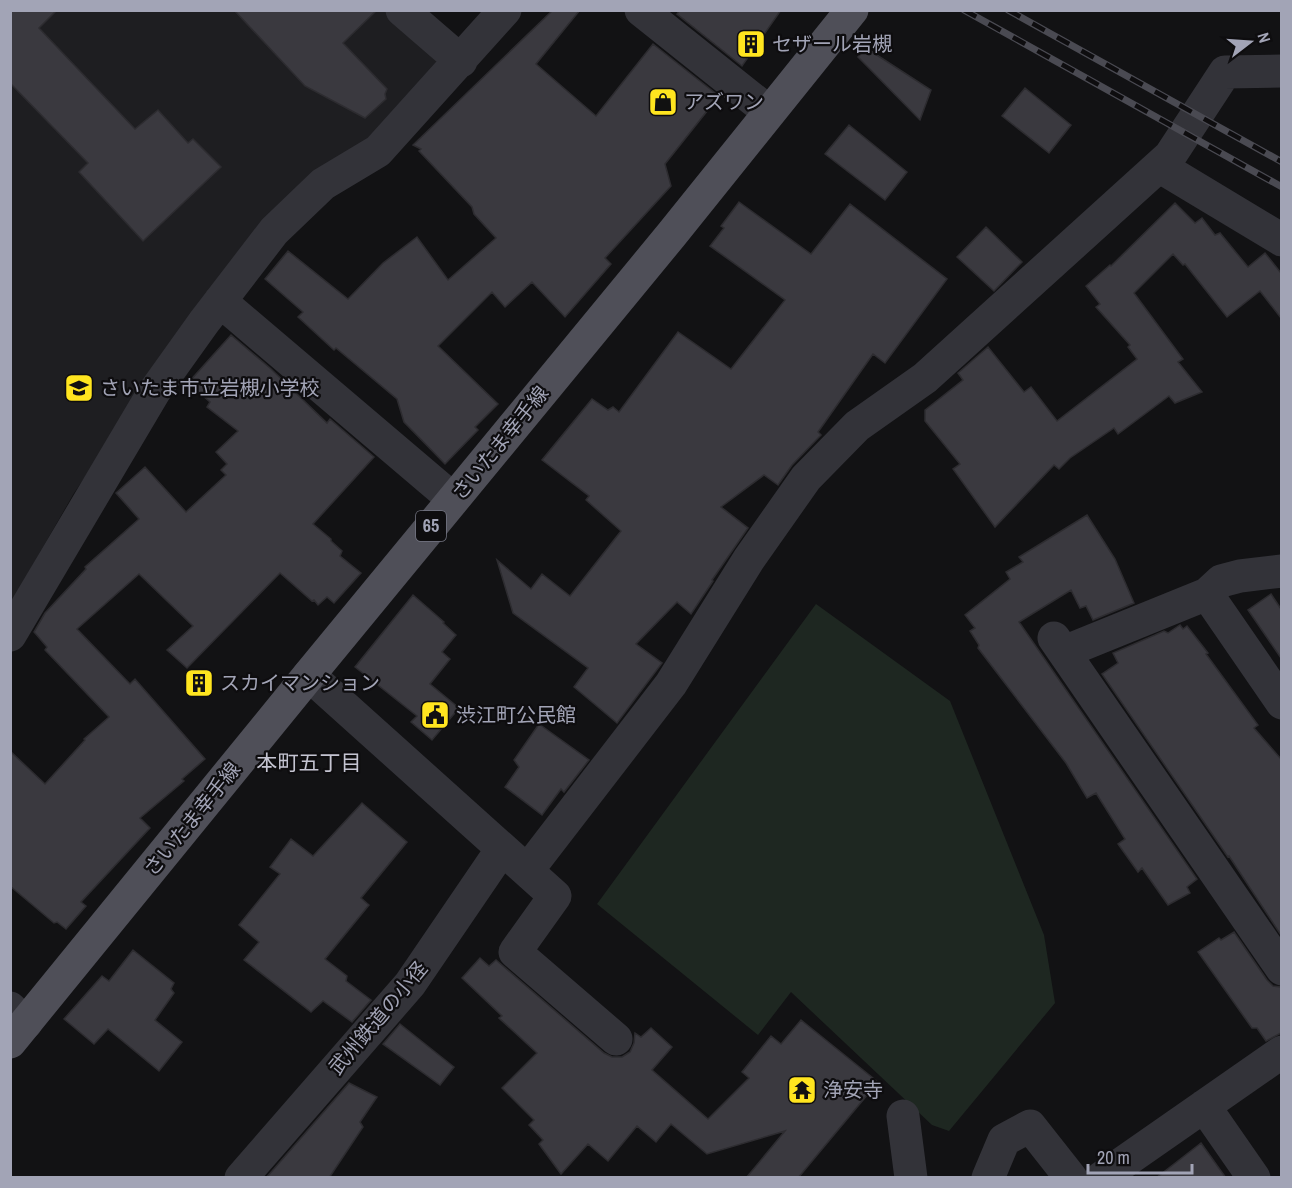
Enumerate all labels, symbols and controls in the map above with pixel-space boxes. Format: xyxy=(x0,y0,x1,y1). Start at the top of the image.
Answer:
north arrow xyxy=(1220,12,1280,72)
building icon: セザール岩槻 xyxy=(735,28,767,60)
place label: セザール岩槻 xyxy=(772,30,892,57)
text: N xyxy=(1252,30,1276,45)
shop icon: アズワン xyxy=(647,86,679,118)
place label: アズワン xyxy=(684,88,764,115)
school or university icon: さいたま市立岩槻小学校 xyxy=(63,372,95,404)
place label: さいたま市立岩槻小学校 xyxy=(100,374,319,401)
street label: さいたま幸手線 xyxy=(445,380,554,505)
road number: 65 xyxy=(416,511,446,541)
building icon: スカイマンション xyxy=(183,667,215,699)
place label: スカイマンション xyxy=(220,669,380,696)
public building icon: 渋江町公民館 xyxy=(419,699,451,731)
place label: 渋江町公民館 xyxy=(456,701,576,728)
district label: 本町五丁目 xyxy=(257,748,362,777)
street label: さいたま幸手線 xyxy=(137,756,246,881)
street label: 武州鉄道の小径 xyxy=(322,955,433,1080)
temple icon: 浄安寺 xyxy=(786,1074,818,1106)
place label: 浄安寺 xyxy=(823,1076,883,1103)
scale bar xyxy=(1088,1137,1192,1175)
text: 20 m xyxy=(1097,1145,1130,1170)

